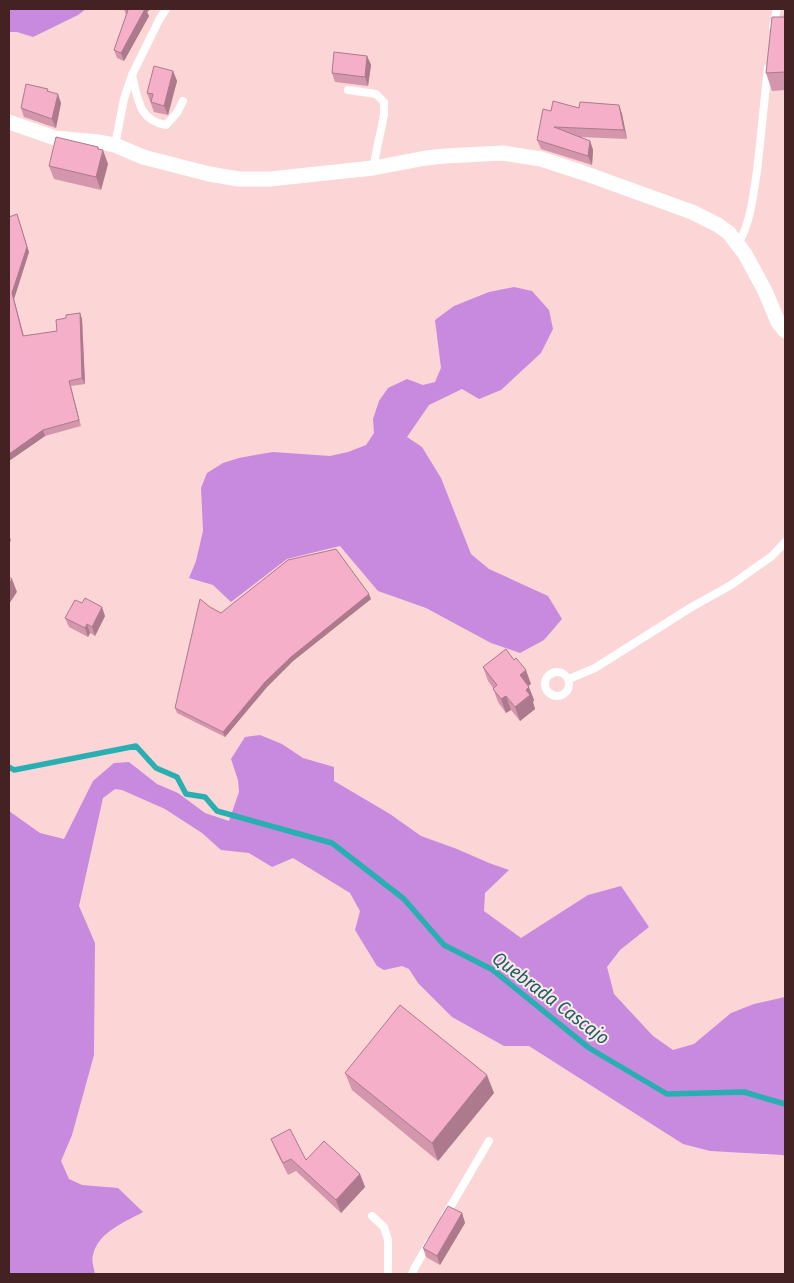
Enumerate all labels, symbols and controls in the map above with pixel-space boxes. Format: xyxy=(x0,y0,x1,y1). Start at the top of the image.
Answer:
water label: Quebrada Cascajo xyxy=(488,947,614,1049)

